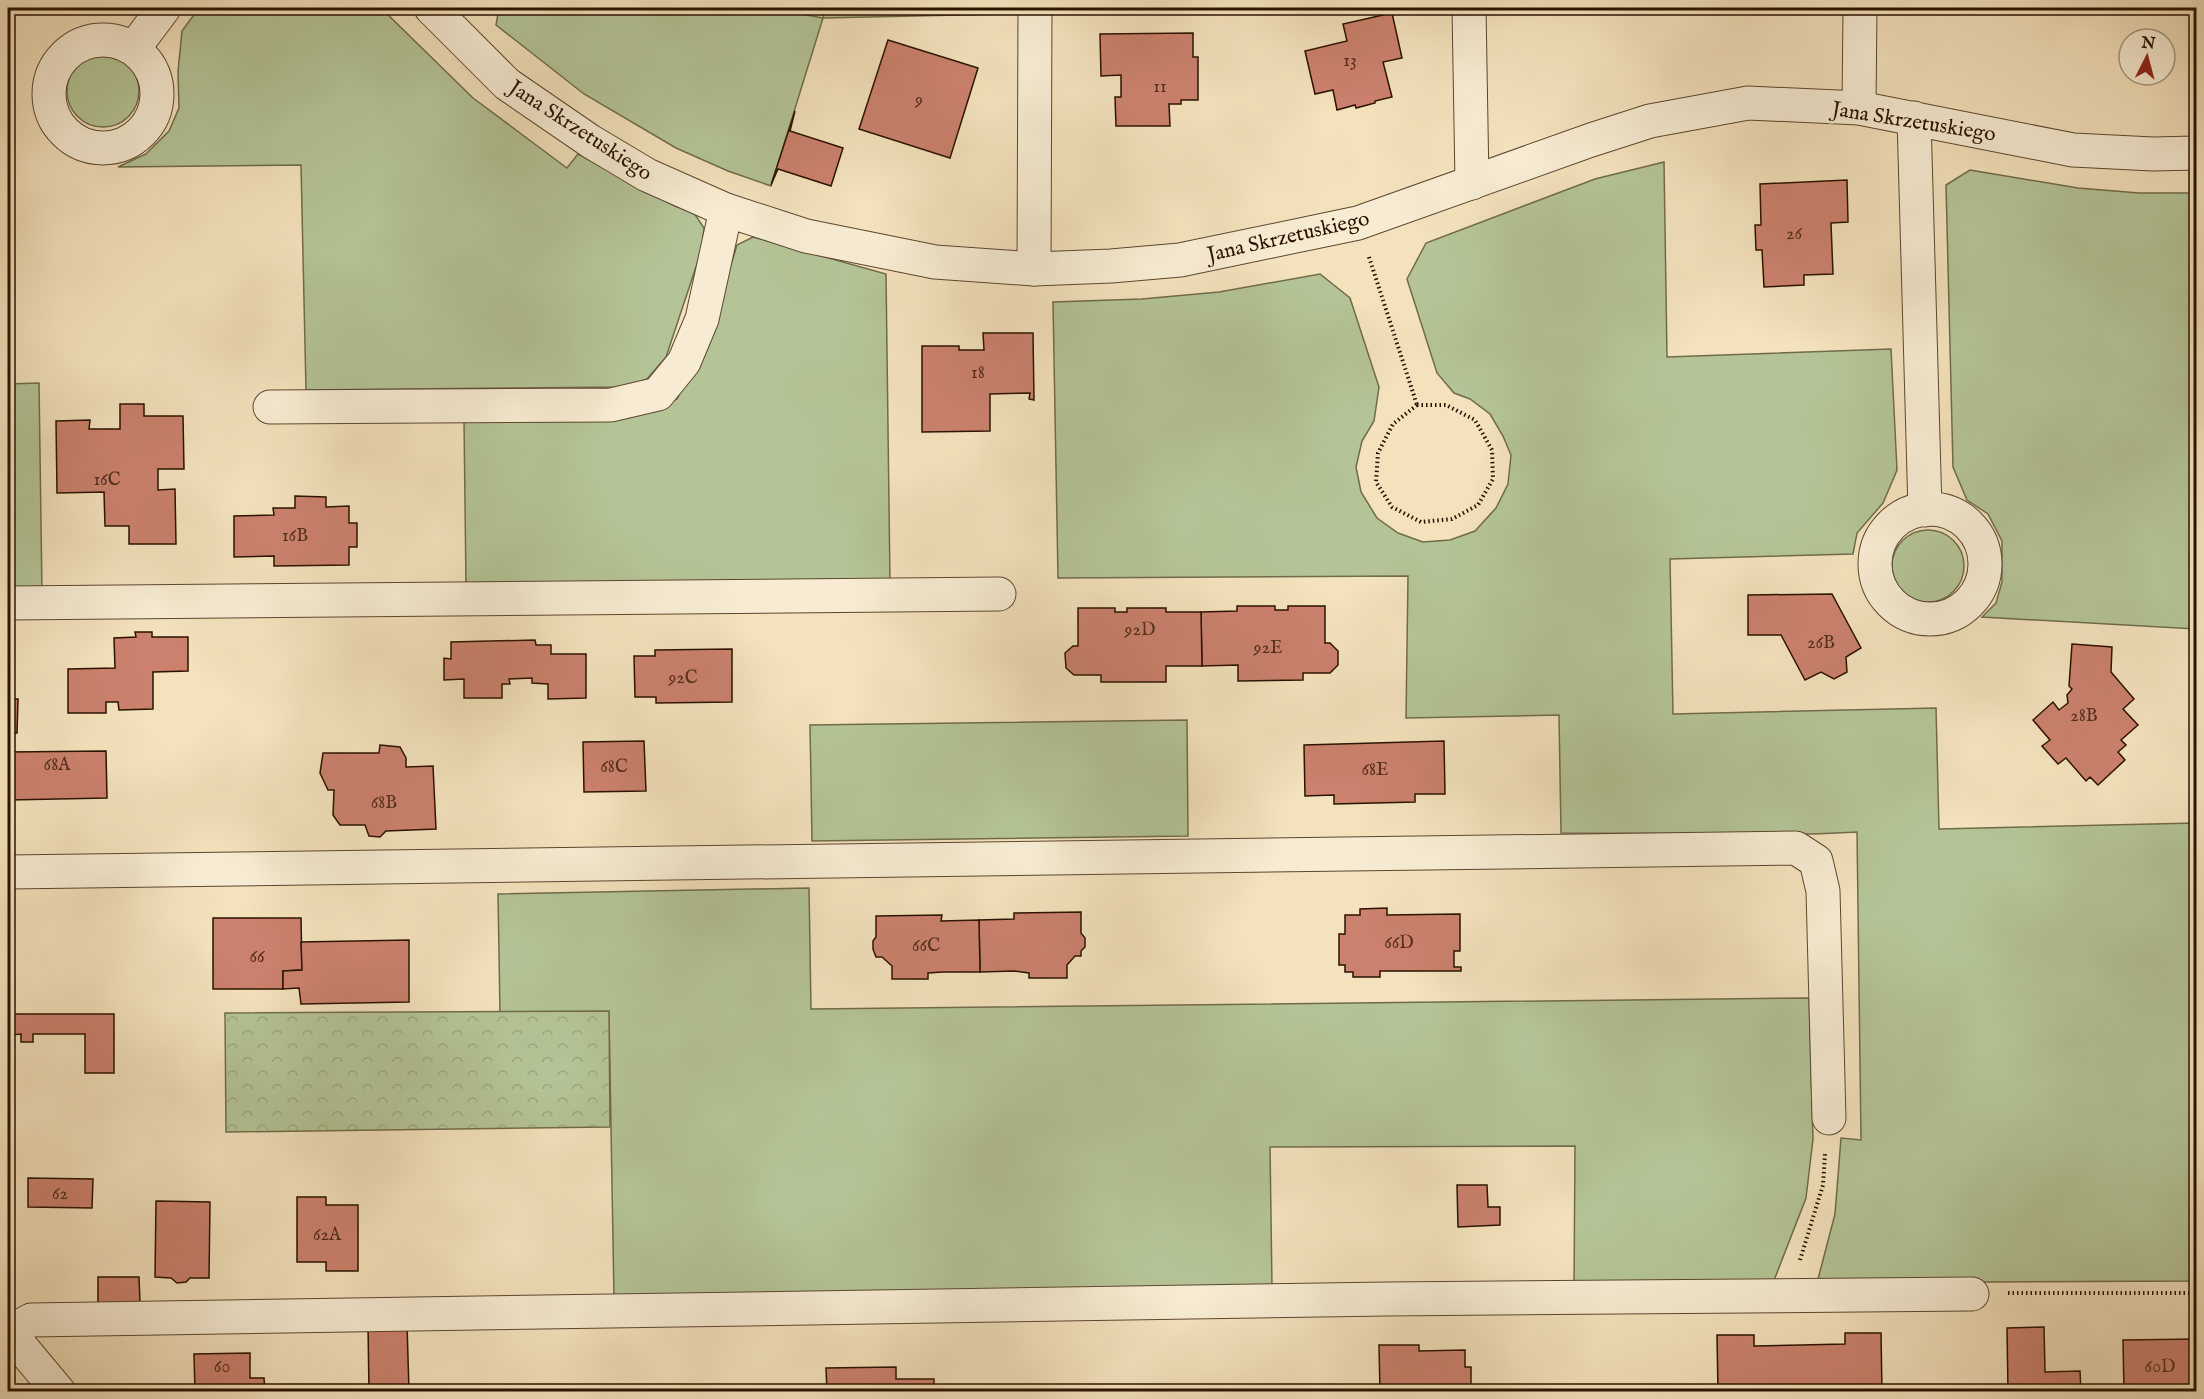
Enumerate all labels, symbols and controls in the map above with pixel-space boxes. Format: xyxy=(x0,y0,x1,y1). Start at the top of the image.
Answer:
north arrow xyxy=(2117,27,2177,87)
text: N xyxy=(2139,33,2156,55)
house number: 13 xyxy=(1343,50,1357,73)
street label: Jana Skrzetuskiego xyxy=(502,74,657,188)
house number: 11 xyxy=(1153,76,1167,99)
house number: 9 xyxy=(914,89,923,112)
street label: Jana Skrzetuskiego xyxy=(1828,96,1998,149)
street label: Jana Skrzetuskiego xyxy=(1203,206,1372,270)
house number: 26 xyxy=(1786,223,1802,246)
house number: 18 xyxy=(971,362,985,385)
house number: 16C xyxy=(93,469,121,492)
house number: 16B xyxy=(282,525,308,548)
house number: 92D xyxy=(1124,619,1155,642)
house number: 26B xyxy=(1807,632,1835,655)
house number: 92E xyxy=(1253,637,1282,660)
house number: 92C xyxy=(667,667,698,690)
house number: 28B xyxy=(2070,705,2098,728)
house number: 68A xyxy=(44,754,71,777)
house number: 68C xyxy=(600,756,628,779)
house number: 68E xyxy=(1361,759,1389,782)
house number: 68B xyxy=(371,792,397,815)
house number: 66D xyxy=(1384,932,1414,955)
house number: 66C xyxy=(912,935,940,958)
house number: 66 xyxy=(249,946,265,969)
house number: 62 xyxy=(52,1183,68,1206)
house number: 62A xyxy=(313,1224,342,1247)
house number: 60 xyxy=(214,1356,230,1379)
house number: 60D xyxy=(2145,1356,2175,1379)

